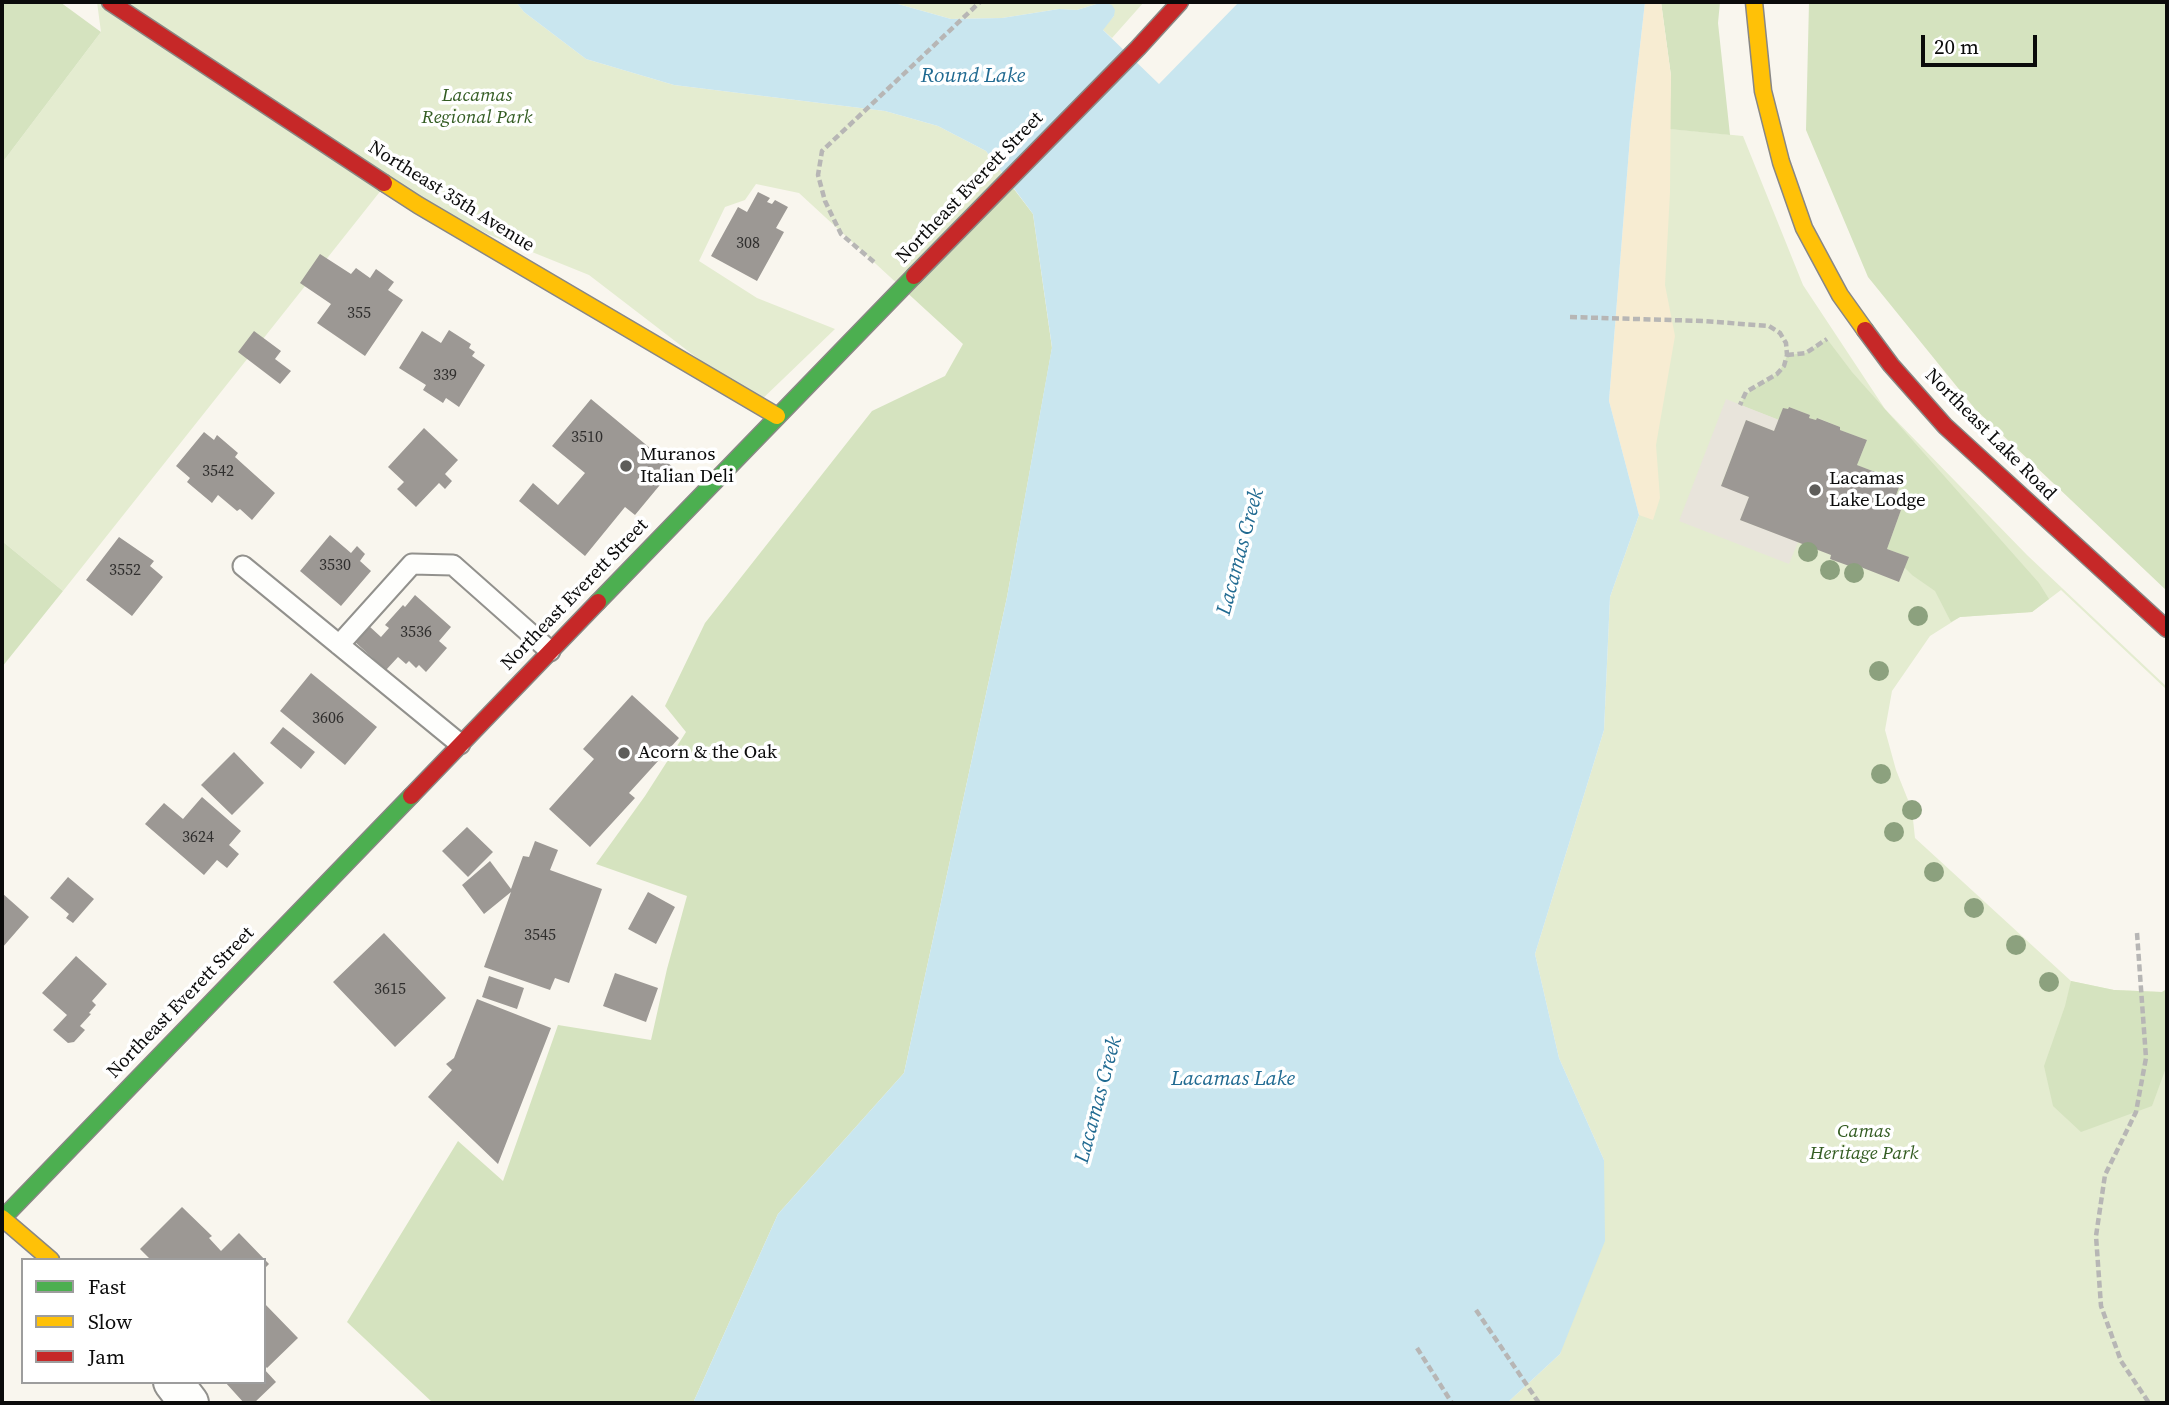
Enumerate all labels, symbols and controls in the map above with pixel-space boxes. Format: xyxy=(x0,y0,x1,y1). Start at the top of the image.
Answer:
scale bar xyxy=(1924,21,2039,65)
text: 20 m xyxy=(1934,32,1979,61)
water label: Round Lake xyxy=(921,64,1025,90)
park label: Lacamas Regional Park xyxy=(422,85,532,129)
street label: Northeast Everett Street xyxy=(892,108,1048,268)
street label: Northeast 35th Avenue xyxy=(364,137,538,257)
house number: 308 xyxy=(736,234,760,254)
house number: 355 xyxy=(347,304,371,324)
street label: Northeast Lake Road xyxy=(1920,365,2060,505)
house number: 339 xyxy=(433,366,457,386)
house number: 3510 xyxy=(571,428,603,448)
place label: Muranos Italian Deli xyxy=(640,444,734,488)
marker: Muranos Italian Deli xyxy=(618,458,634,474)
house number: 3542 xyxy=(202,462,234,482)
place label: Lacamas Lake Lodge xyxy=(1829,468,1926,512)
marker: Lacamas Lake Lodge xyxy=(1807,482,1823,498)
water label: Lacamas Creek xyxy=(1212,486,1270,618)
street label: Northeast Everett Street xyxy=(497,515,653,675)
house number: 3530 xyxy=(319,556,351,576)
house number: 3552 xyxy=(109,561,141,581)
house number: 3536 xyxy=(400,623,432,643)
house number: 3606 xyxy=(312,709,344,729)
place label: Acorn & the Oak xyxy=(638,742,777,764)
marker: Acorn & the Oak xyxy=(616,745,632,761)
house number: 3624 xyxy=(182,828,214,848)
street label: Northeast Everett Street xyxy=(103,923,259,1083)
house number: 3545 xyxy=(524,926,556,946)
house number: 3615 xyxy=(374,980,406,1000)
water label: Lacamas Creek xyxy=(1070,1034,1128,1166)
water label: Lacamas Lake xyxy=(1171,1067,1295,1093)
park label: Camas Heritage Park xyxy=(1810,1121,1918,1165)
legend xyxy=(21,1258,266,1384)
text: Fast xyxy=(88,1272,126,1301)
text: Slow xyxy=(88,1307,132,1336)
text: Jam xyxy=(88,1342,125,1371)

